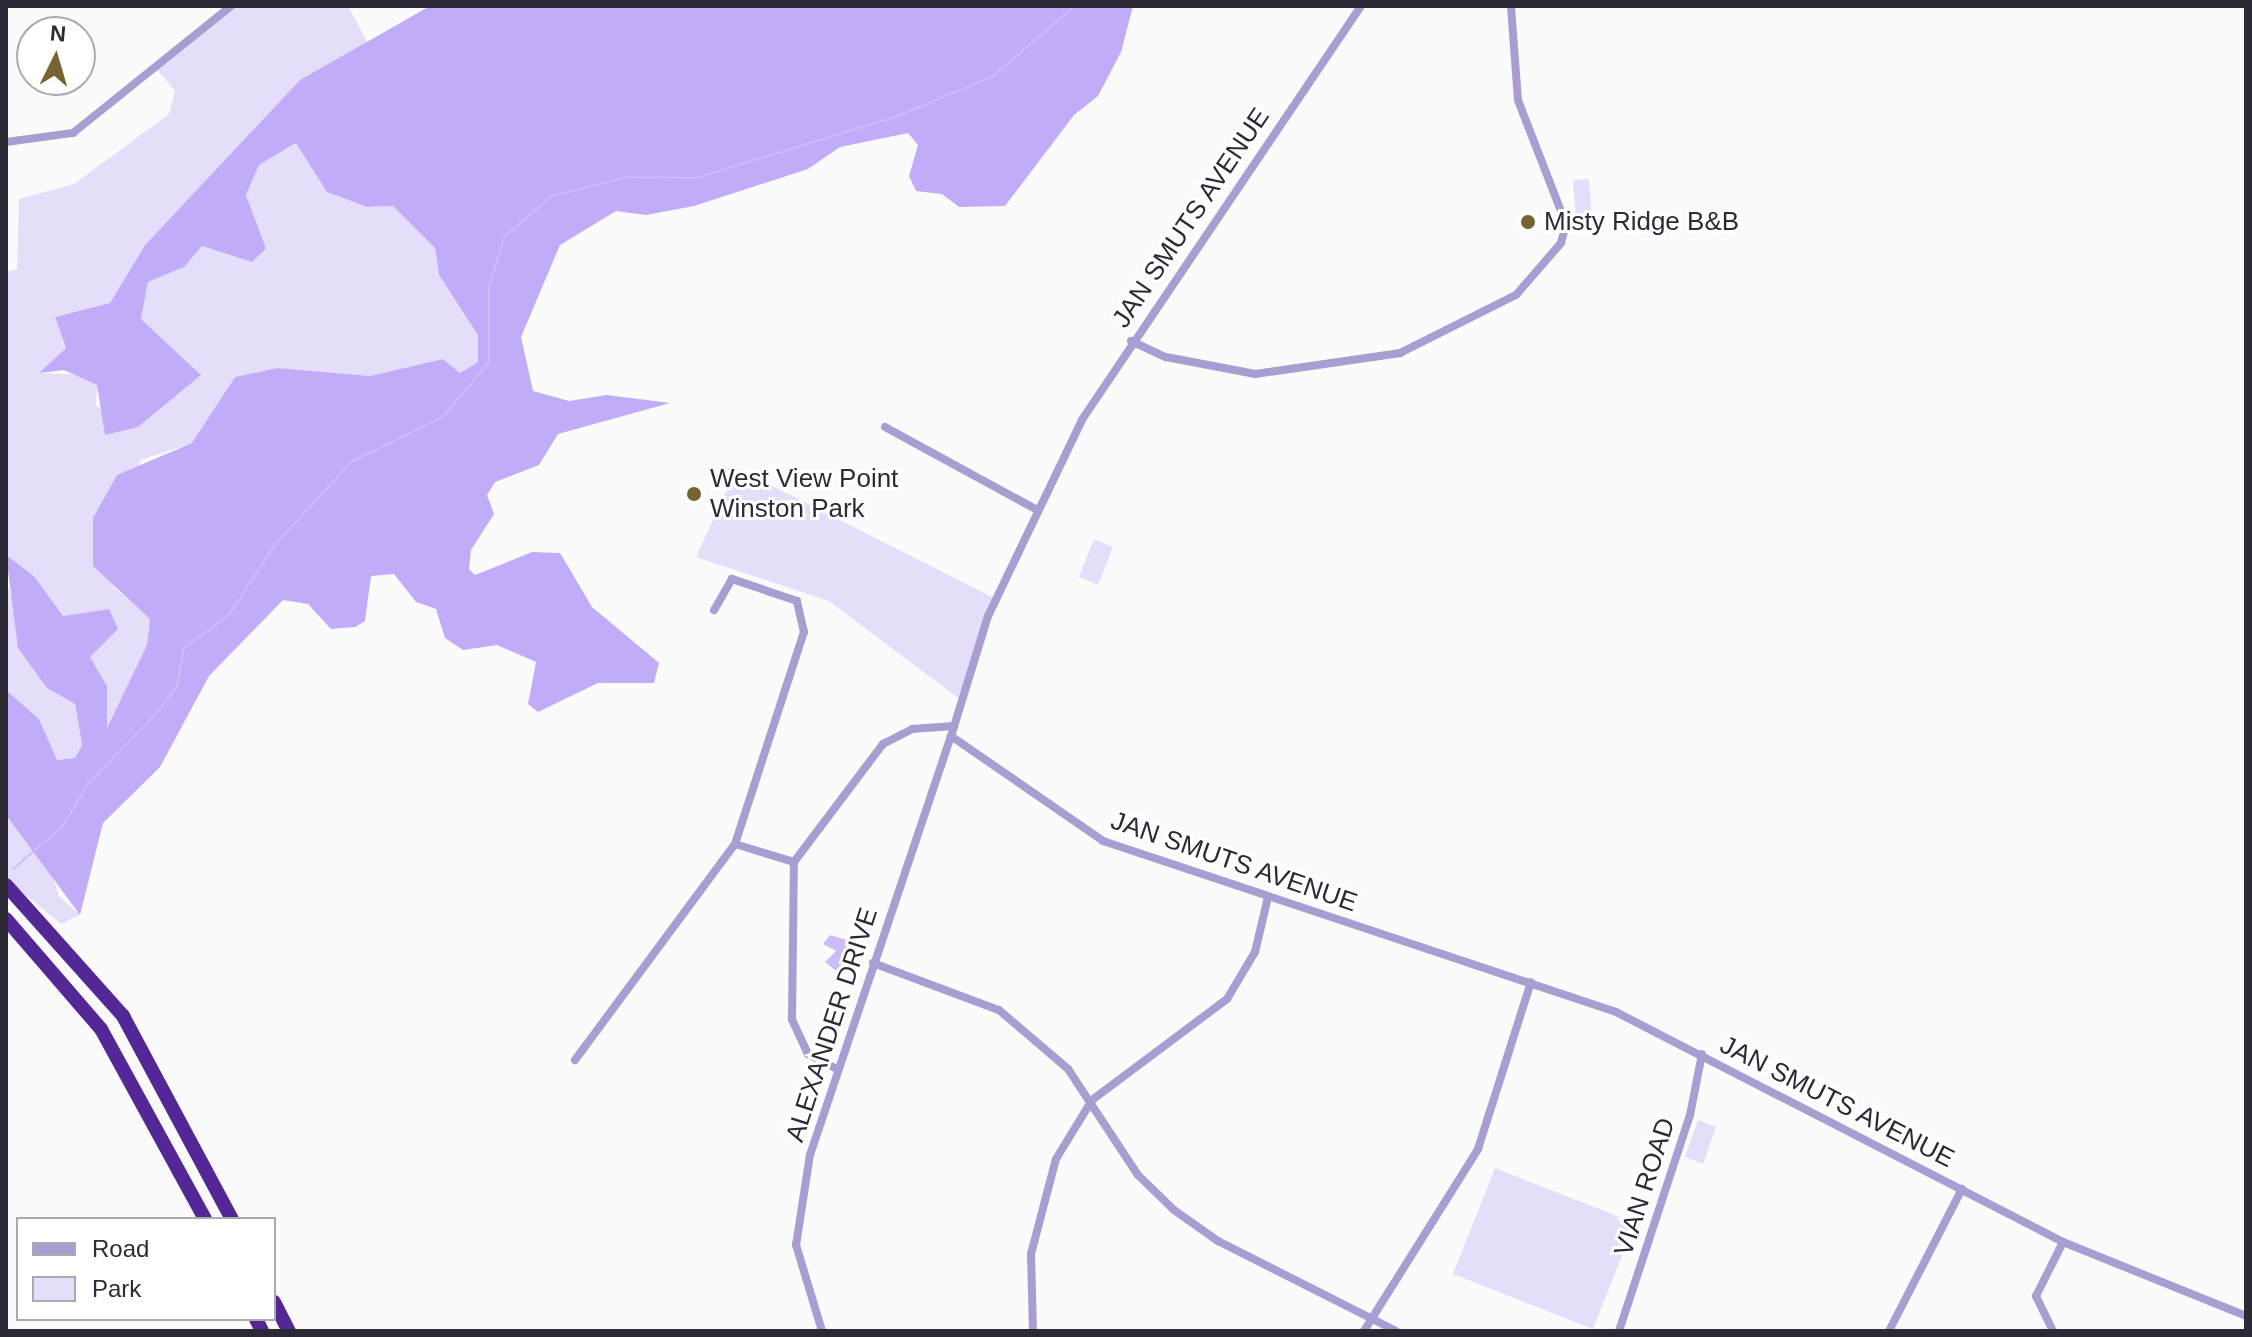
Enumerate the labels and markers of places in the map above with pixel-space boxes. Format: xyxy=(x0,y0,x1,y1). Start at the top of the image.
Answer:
place label: Misty Ridge B&B xyxy=(1544,206,1739,238)
marker: Misty Ridge B&B xyxy=(1519,213,1537,231)
place label: West View Point Winston Park xyxy=(710,463,898,524)
marker: West View Point Winston Park xyxy=(685,485,703,503)

